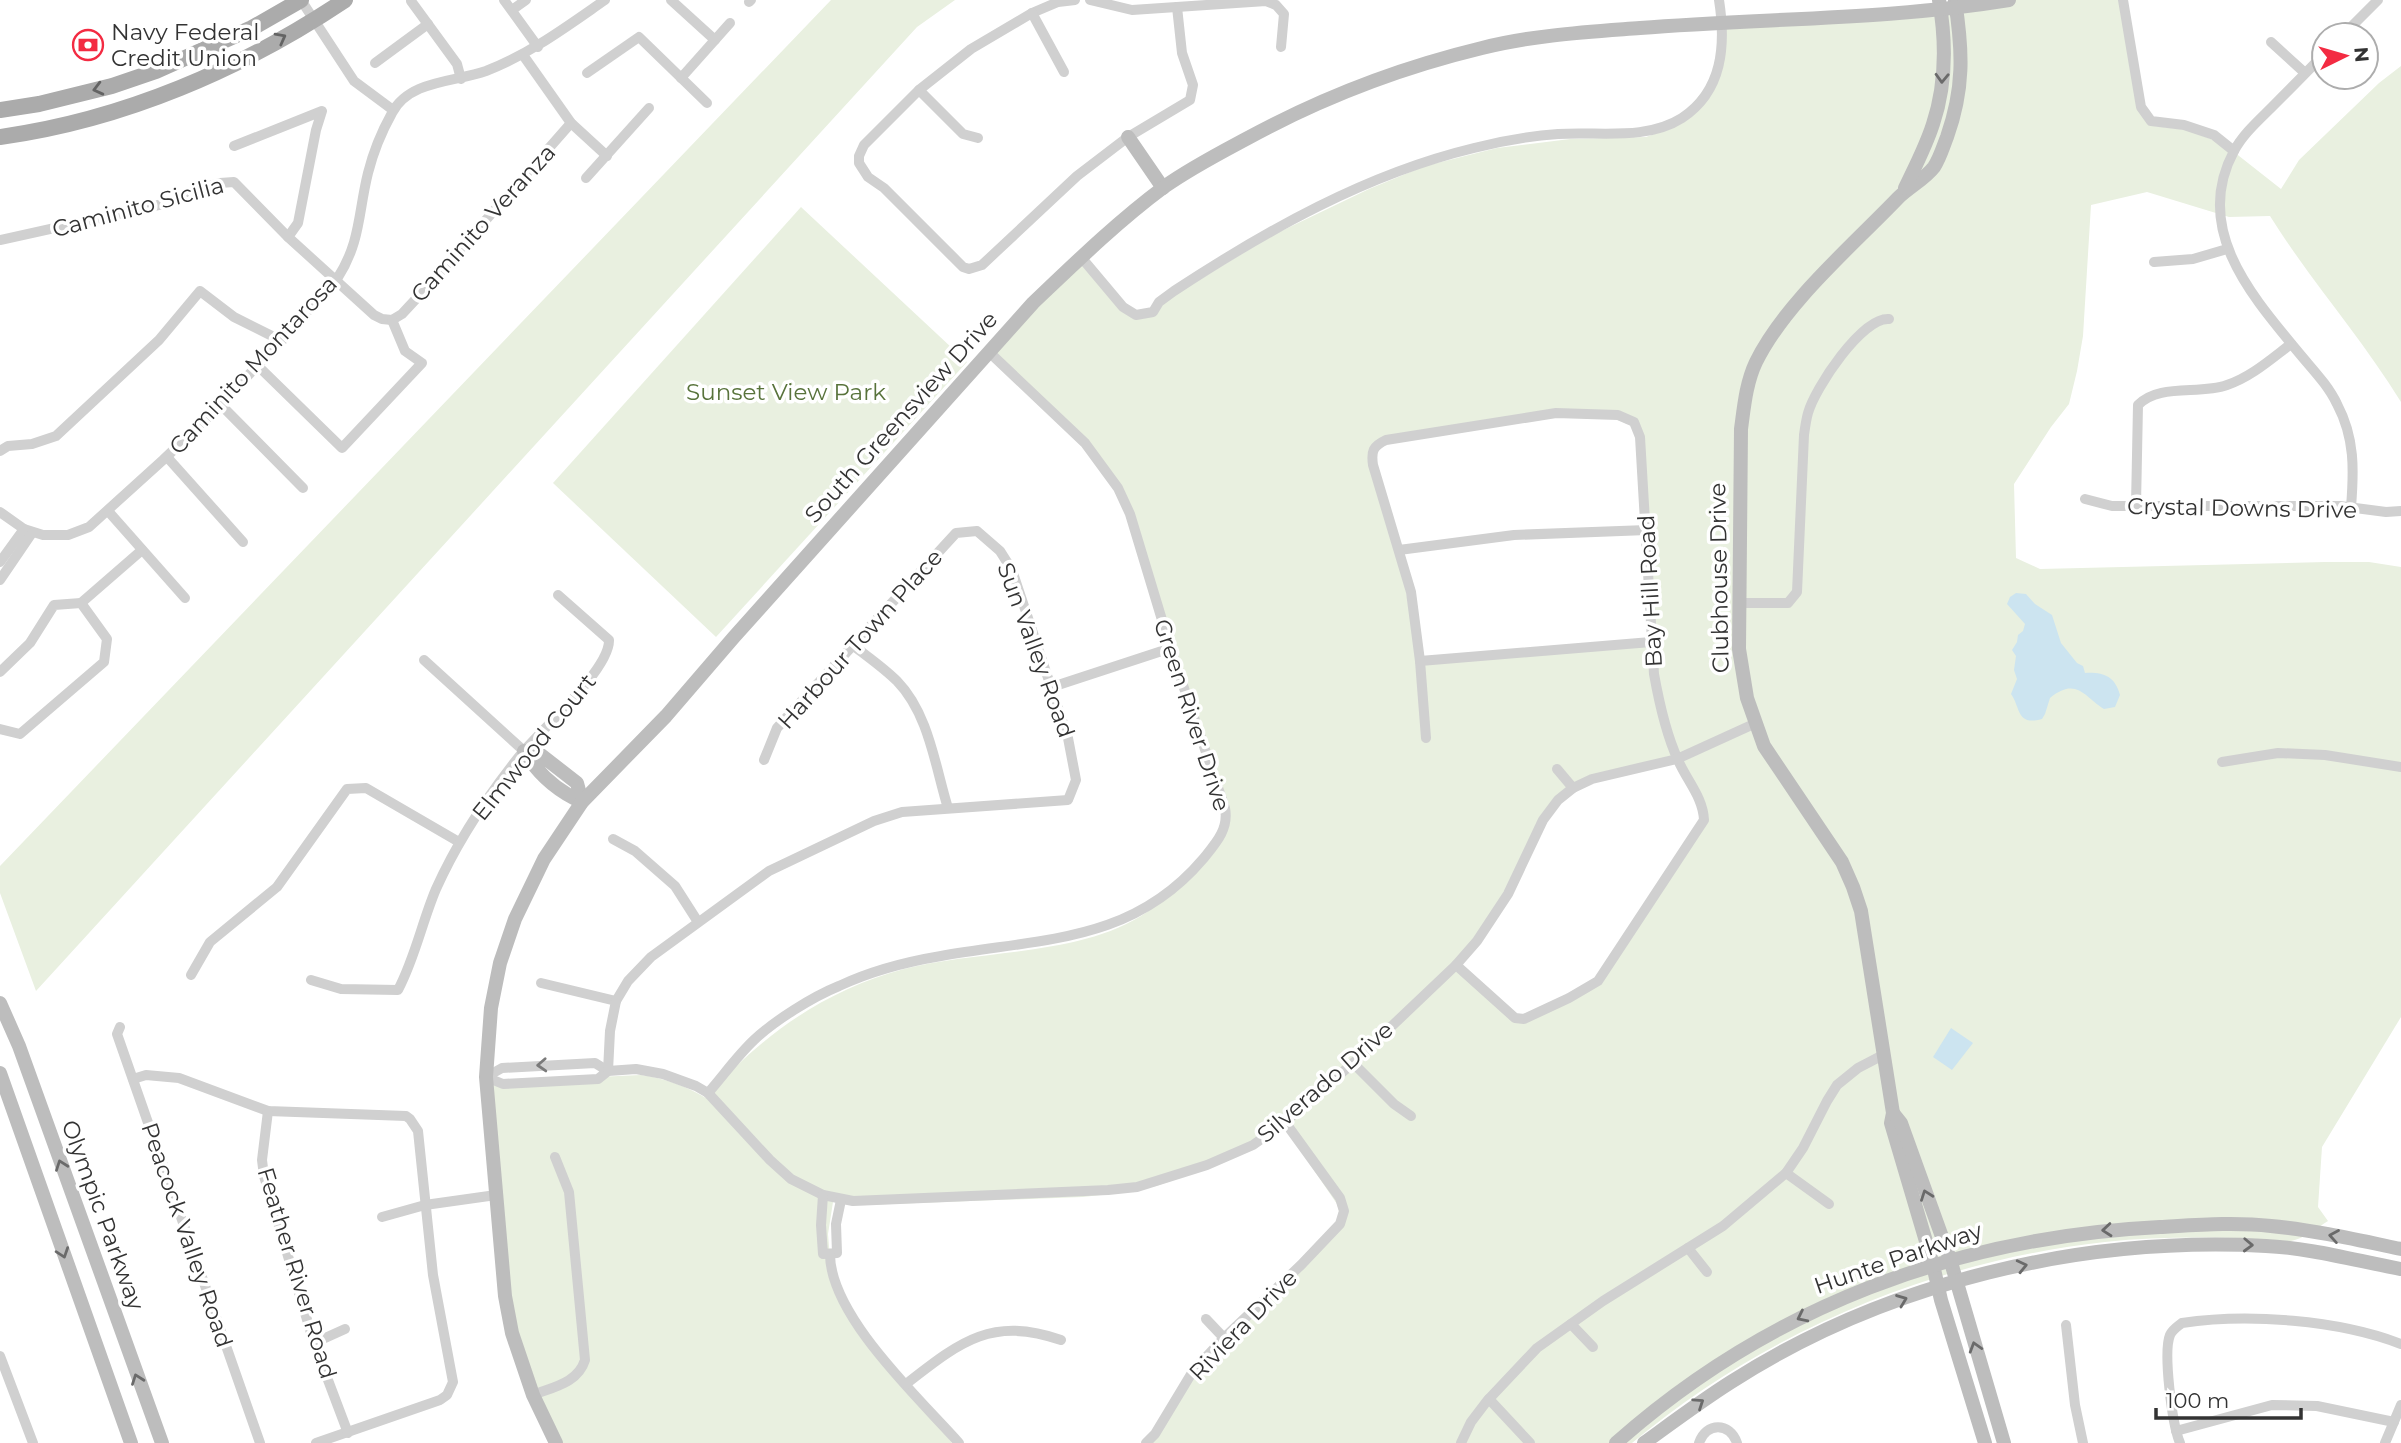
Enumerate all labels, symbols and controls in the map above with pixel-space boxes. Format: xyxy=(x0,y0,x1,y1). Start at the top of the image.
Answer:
place label: Navy Federal Credit Union xyxy=(111,18,259,72)
north arrow xyxy=(2310,21,2380,91)
bank icon: Navy Federal Credit Union xyxy=(71,28,105,62)
one-way arrow xyxy=(274,33,286,46)
text: N xyxy=(2349,46,2374,63)
one-way arrow xyxy=(1935,73,1950,84)
one-way arrow xyxy=(92,81,104,96)
street label: Caminito Veranza xyxy=(405,138,561,308)
street label: Caminito Sicilia xyxy=(49,171,227,243)
street label: Caminito Montarosa xyxy=(163,270,343,460)
street label: South Greensview Drive xyxy=(799,306,1003,528)
park label: Sunset View Park xyxy=(686,378,886,406)
street label: Clubhouse Drive xyxy=(1703,483,1735,673)
street label: Crystal Downs Drive xyxy=(2127,492,2357,524)
street label: Bay Hill Road xyxy=(1632,514,1668,668)
street label: Harbour Town Place xyxy=(772,543,948,735)
street label: Sun Valley Road xyxy=(991,559,1081,741)
street label: Green River Drive xyxy=(1148,615,1236,815)
street label: Elmwood Court xyxy=(466,668,602,826)
street label: Silverado Drive xyxy=(1251,1015,1399,1149)
one-way arrow xyxy=(536,1058,547,1073)
street label: Olympic Parkway xyxy=(56,1116,151,1314)
street label: Peacock Valley Road xyxy=(135,1119,239,1351)
one-way arrow xyxy=(55,1159,69,1171)
street label: Feather River Road xyxy=(252,1164,342,1382)
one-way arrow xyxy=(1920,1190,1934,1202)
street label: Hunte Parkway xyxy=(1810,1216,1986,1300)
one-way arrow xyxy=(2102,1222,2113,1237)
one-way arrow xyxy=(2328,1229,2340,1244)
one-way arrow xyxy=(2242,1238,2253,1253)
one-way arrow xyxy=(55,1246,69,1258)
one-way arrow xyxy=(2016,1260,2028,1274)
street label: Riviera Drive xyxy=(1183,1264,1303,1386)
one-way arrow xyxy=(1895,1294,1907,1308)
one-way arrow xyxy=(1796,1308,1809,1322)
one-way arrow xyxy=(1969,1341,1984,1353)
one-way arrow xyxy=(132,1374,146,1386)
scale bar xyxy=(2156,1376,2301,1420)
text: 100 m xyxy=(2166,1388,2229,1413)
one-way arrow xyxy=(1692,1398,1705,1411)

